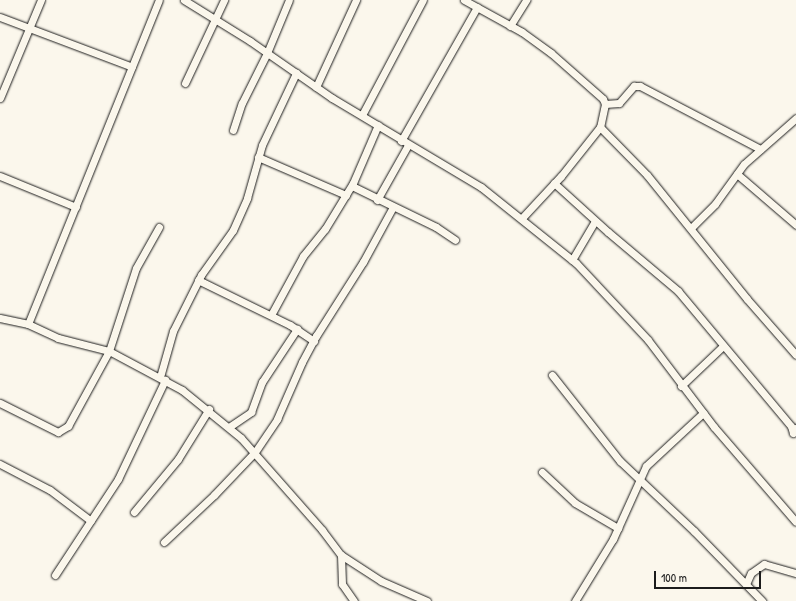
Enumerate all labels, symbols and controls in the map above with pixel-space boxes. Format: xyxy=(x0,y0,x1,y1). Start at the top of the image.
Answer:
scale bar xyxy=(656,563,763,589)
text: 100 m xyxy=(661,569,687,586)

